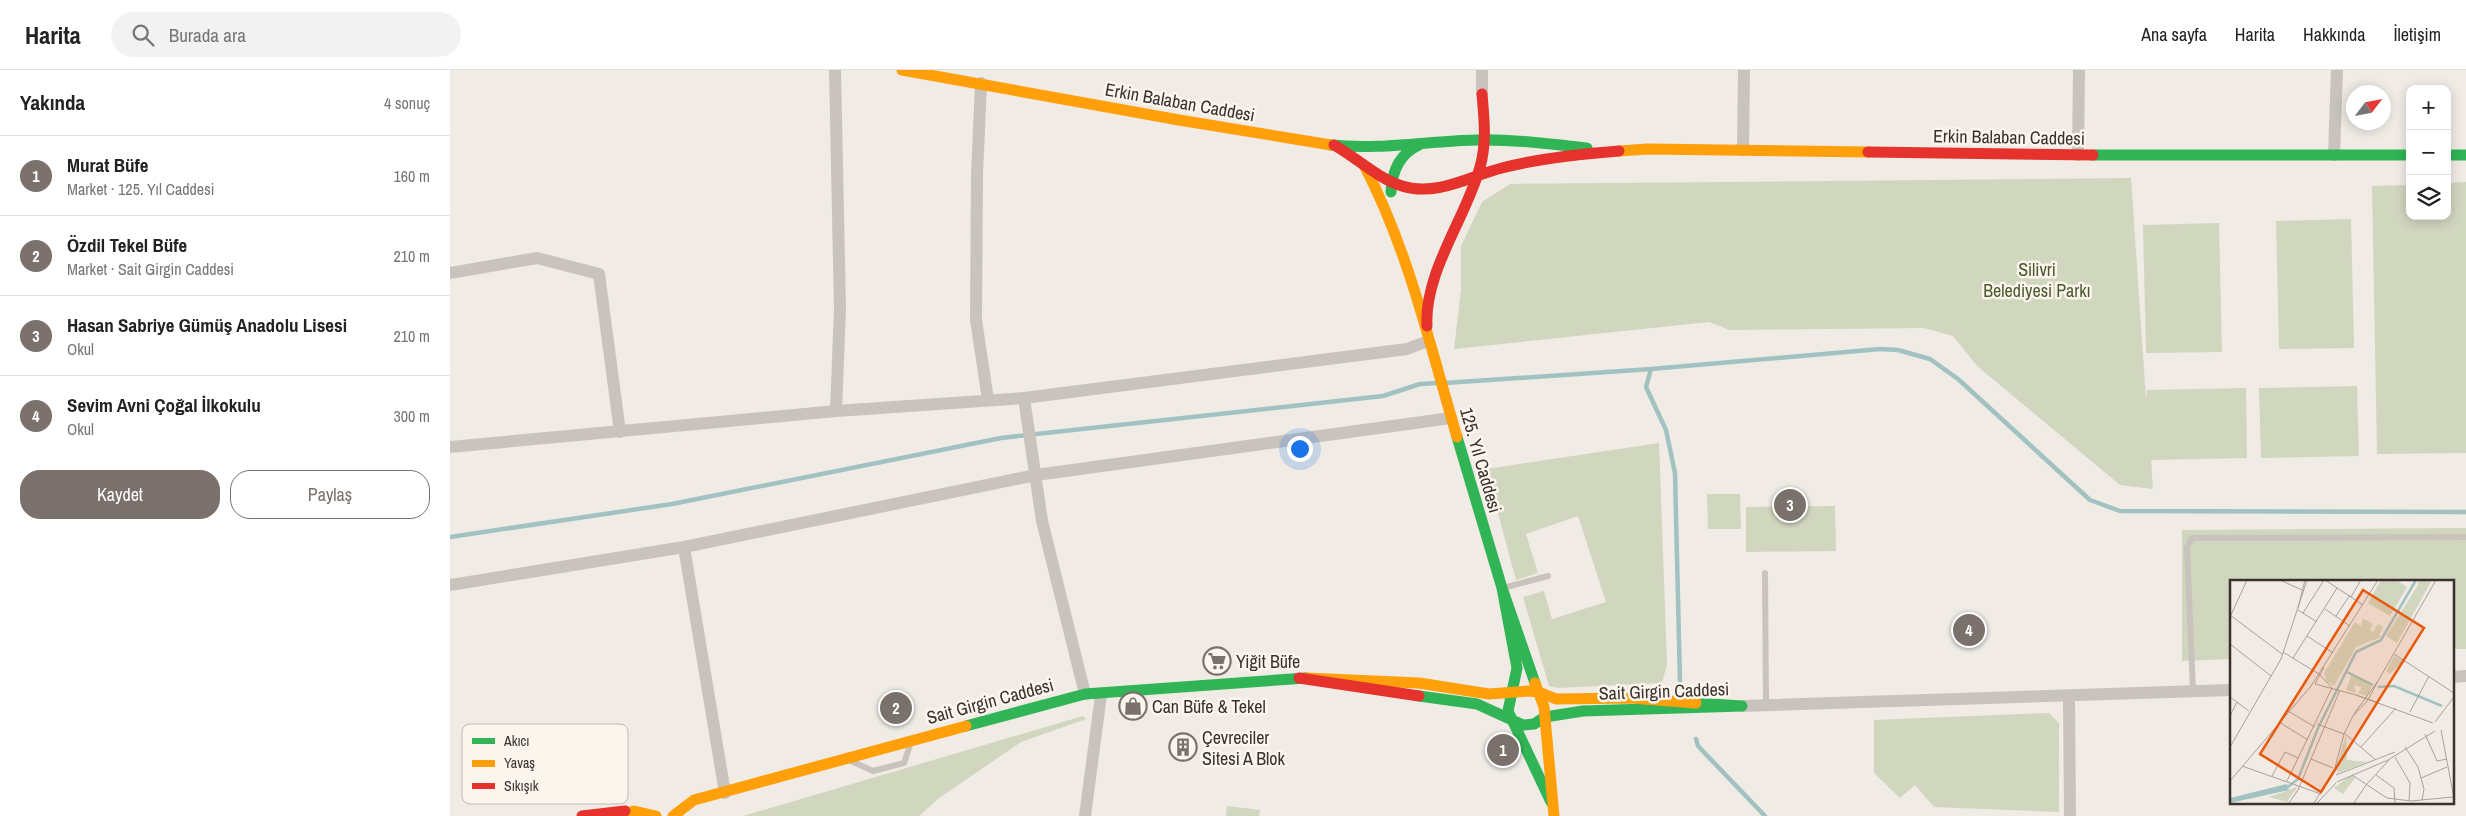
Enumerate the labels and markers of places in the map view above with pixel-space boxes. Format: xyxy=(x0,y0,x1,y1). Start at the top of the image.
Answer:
pin: 3 xyxy=(1774,486,1806,524)
pin: 4 xyxy=(1953,611,1985,649)
supermarket icon: Yiğit Büfe xyxy=(1202,646,1232,676)
place label: Yiğit Büfe xyxy=(1236,649,1300,674)
pin: 2 xyxy=(880,689,912,727)
shop icon: Can Büfe & Tekel xyxy=(1118,691,1148,721)
place label: Can Büfe & Tekel xyxy=(1152,694,1266,719)
place label: Çevreciler Sitesi A Blok xyxy=(1202,725,1286,771)
pin: 1 xyxy=(1487,731,1519,769)
building icon: Çevreciler Sitesi A Blok xyxy=(1168,732,1198,762)

